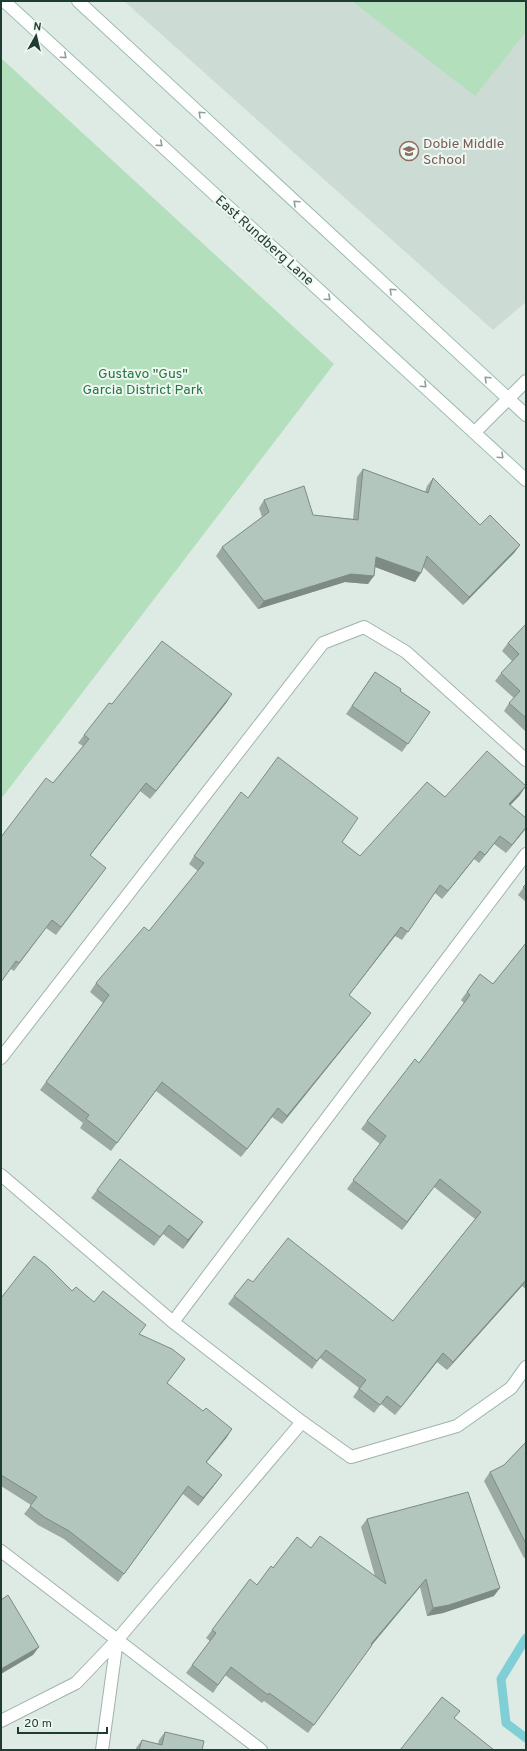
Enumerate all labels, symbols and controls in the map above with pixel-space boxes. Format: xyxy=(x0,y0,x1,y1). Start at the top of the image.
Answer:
north arrow xyxy=(16,16,56,56)
text: N xyxy=(32,20,42,35)
one-way arrow xyxy=(59,51,67,58)
one-way arrow xyxy=(198,112,205,119)
place label: Dobie Middle School xyxy=(423,136,504,169)
one-way arrow xyxy=(155,139,163,146)
school or university icon: Dobie Middle School xyxy=(398,140,420,162)
street label: East Rundberg Lane xyxy=(211,192,317,290)
one-way arrow xyxy=(293,200,301,207)
one-way arrow xyxy=(389,289,396,296)
one-way arrow xyxy=(323,293,331,300)
park label: Gustavo "Gus" Garcia District Park xyxy=(82,366,204,399)
one-way arrow xyxy=(484,376,492,384)
one-way arrow xyxy=(419,381,427,388)
one-way arrow xyxy=(496,451,503,458)
scale bar xyxy=(18,1709,107,1735)
text: 20 m xyxy=(24,1716,52,1732)

